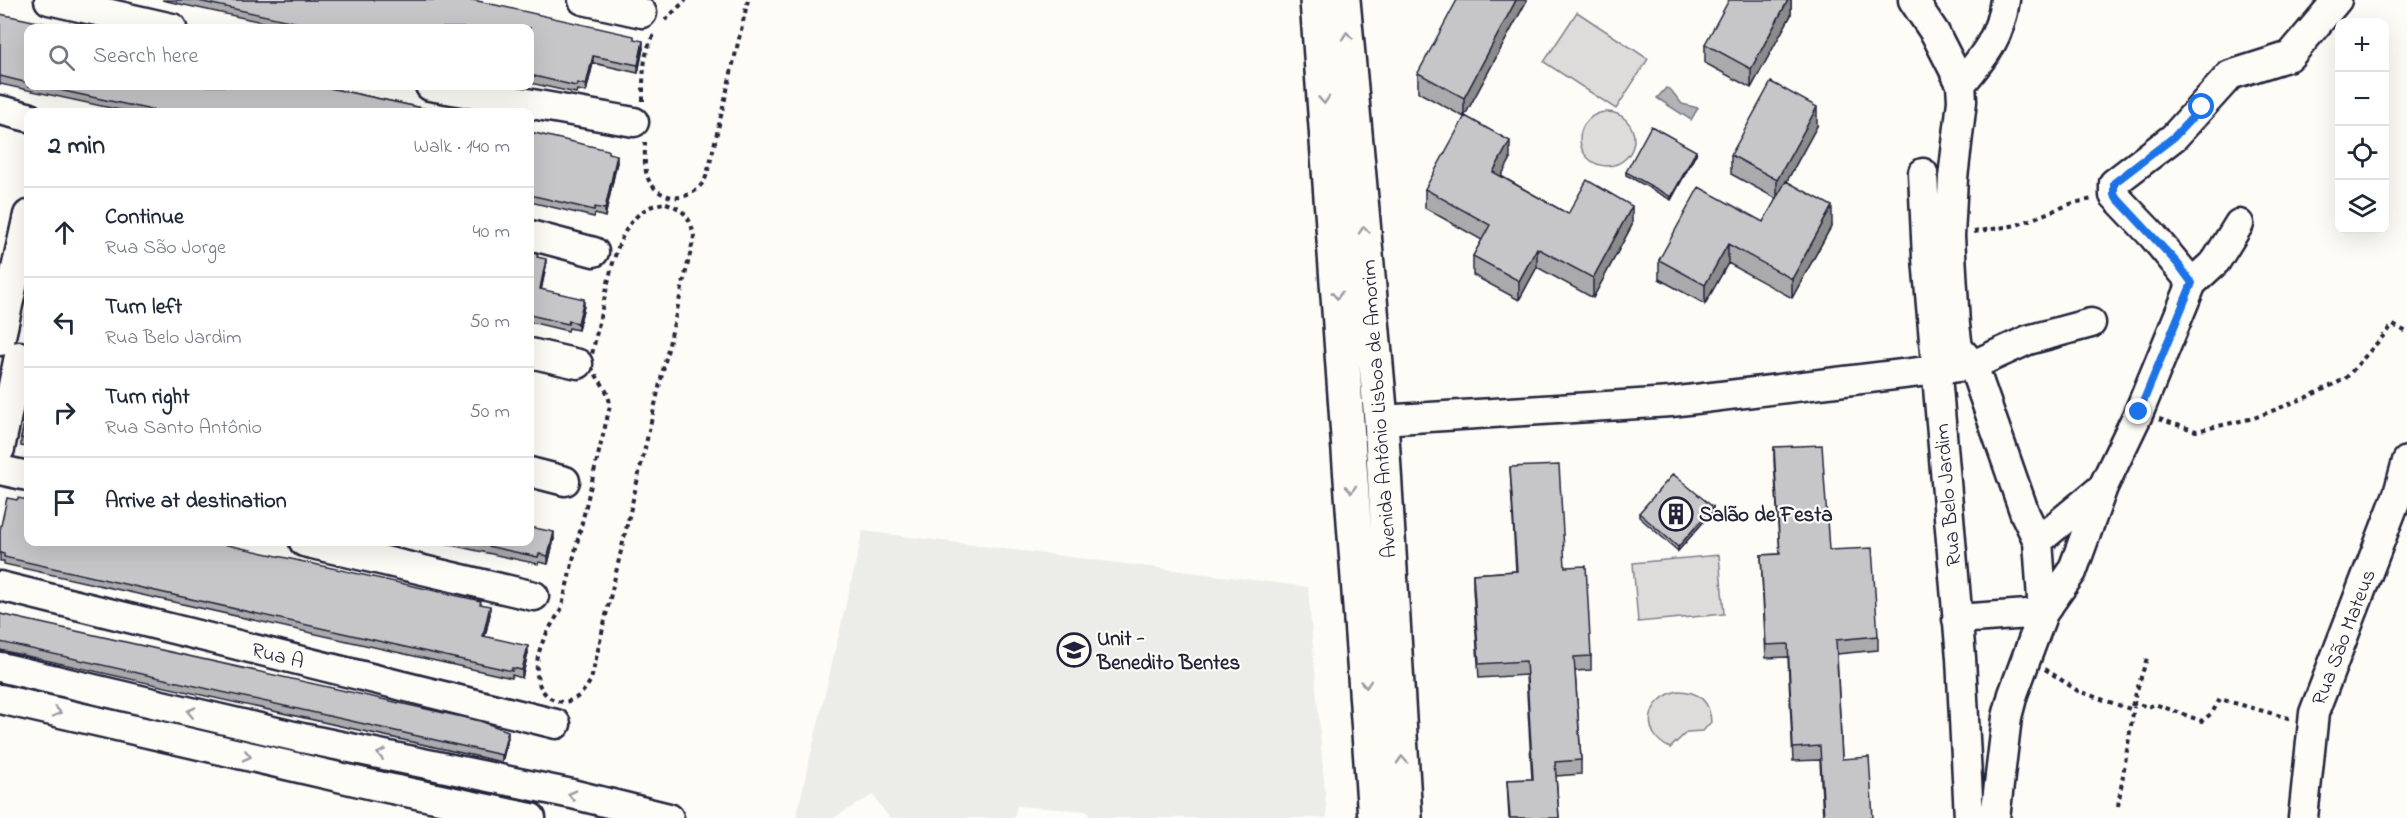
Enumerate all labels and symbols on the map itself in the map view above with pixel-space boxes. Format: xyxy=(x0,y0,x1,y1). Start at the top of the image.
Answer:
one-way arrow xyxy=(1341,31,1354,40)
route start xyxy=(2188,93,2214,119)
one-way arrow xyxy=(1317,96,1330,105)
one-way arrow xyxy=(1358,225,1371,235)
street label: Avenida Antônio Lisboa de Amorim xyxy=(1355,259,1405,559)
one-way arrow xyxy=(1330,290,1343,299)
route end xyxy=(2125,398,2151,424)
street label: Rua Belo Jardim xyxy=(1928,422,1970,568)
one-way arrow xyxy=(1344,485,1357,494)
building icon: Salão de Festa xyxy=(1658,496,1694,532)
place label: Salão de Festa xyxy=(1699,501,1833,531)
street label: Rua São Mateus xyxy=(2305,565,2385,710)
place label: Unit - Benedito Bentes xyxy=(1096,625,1240,679)
school or university icon: Unit - Benedito Bentes xyxy=(1056,632,1092,668)
street label: Rua A xyxy=(248,636,307,678)
one-way arrow xyxy=(1359,679,1372,688)
one-way arrow xyxy=(52,705,62,718)
one-way arrow xyxy=(186,706,196,719)
one-way arrow xyxy=(376,748,386,761)
one-way arrow xyxy=(242,749,252,762)
one-way arrow xyxy=(1396,755,1409,764)
one-way arrow xyxy=(567,789,577,802)

